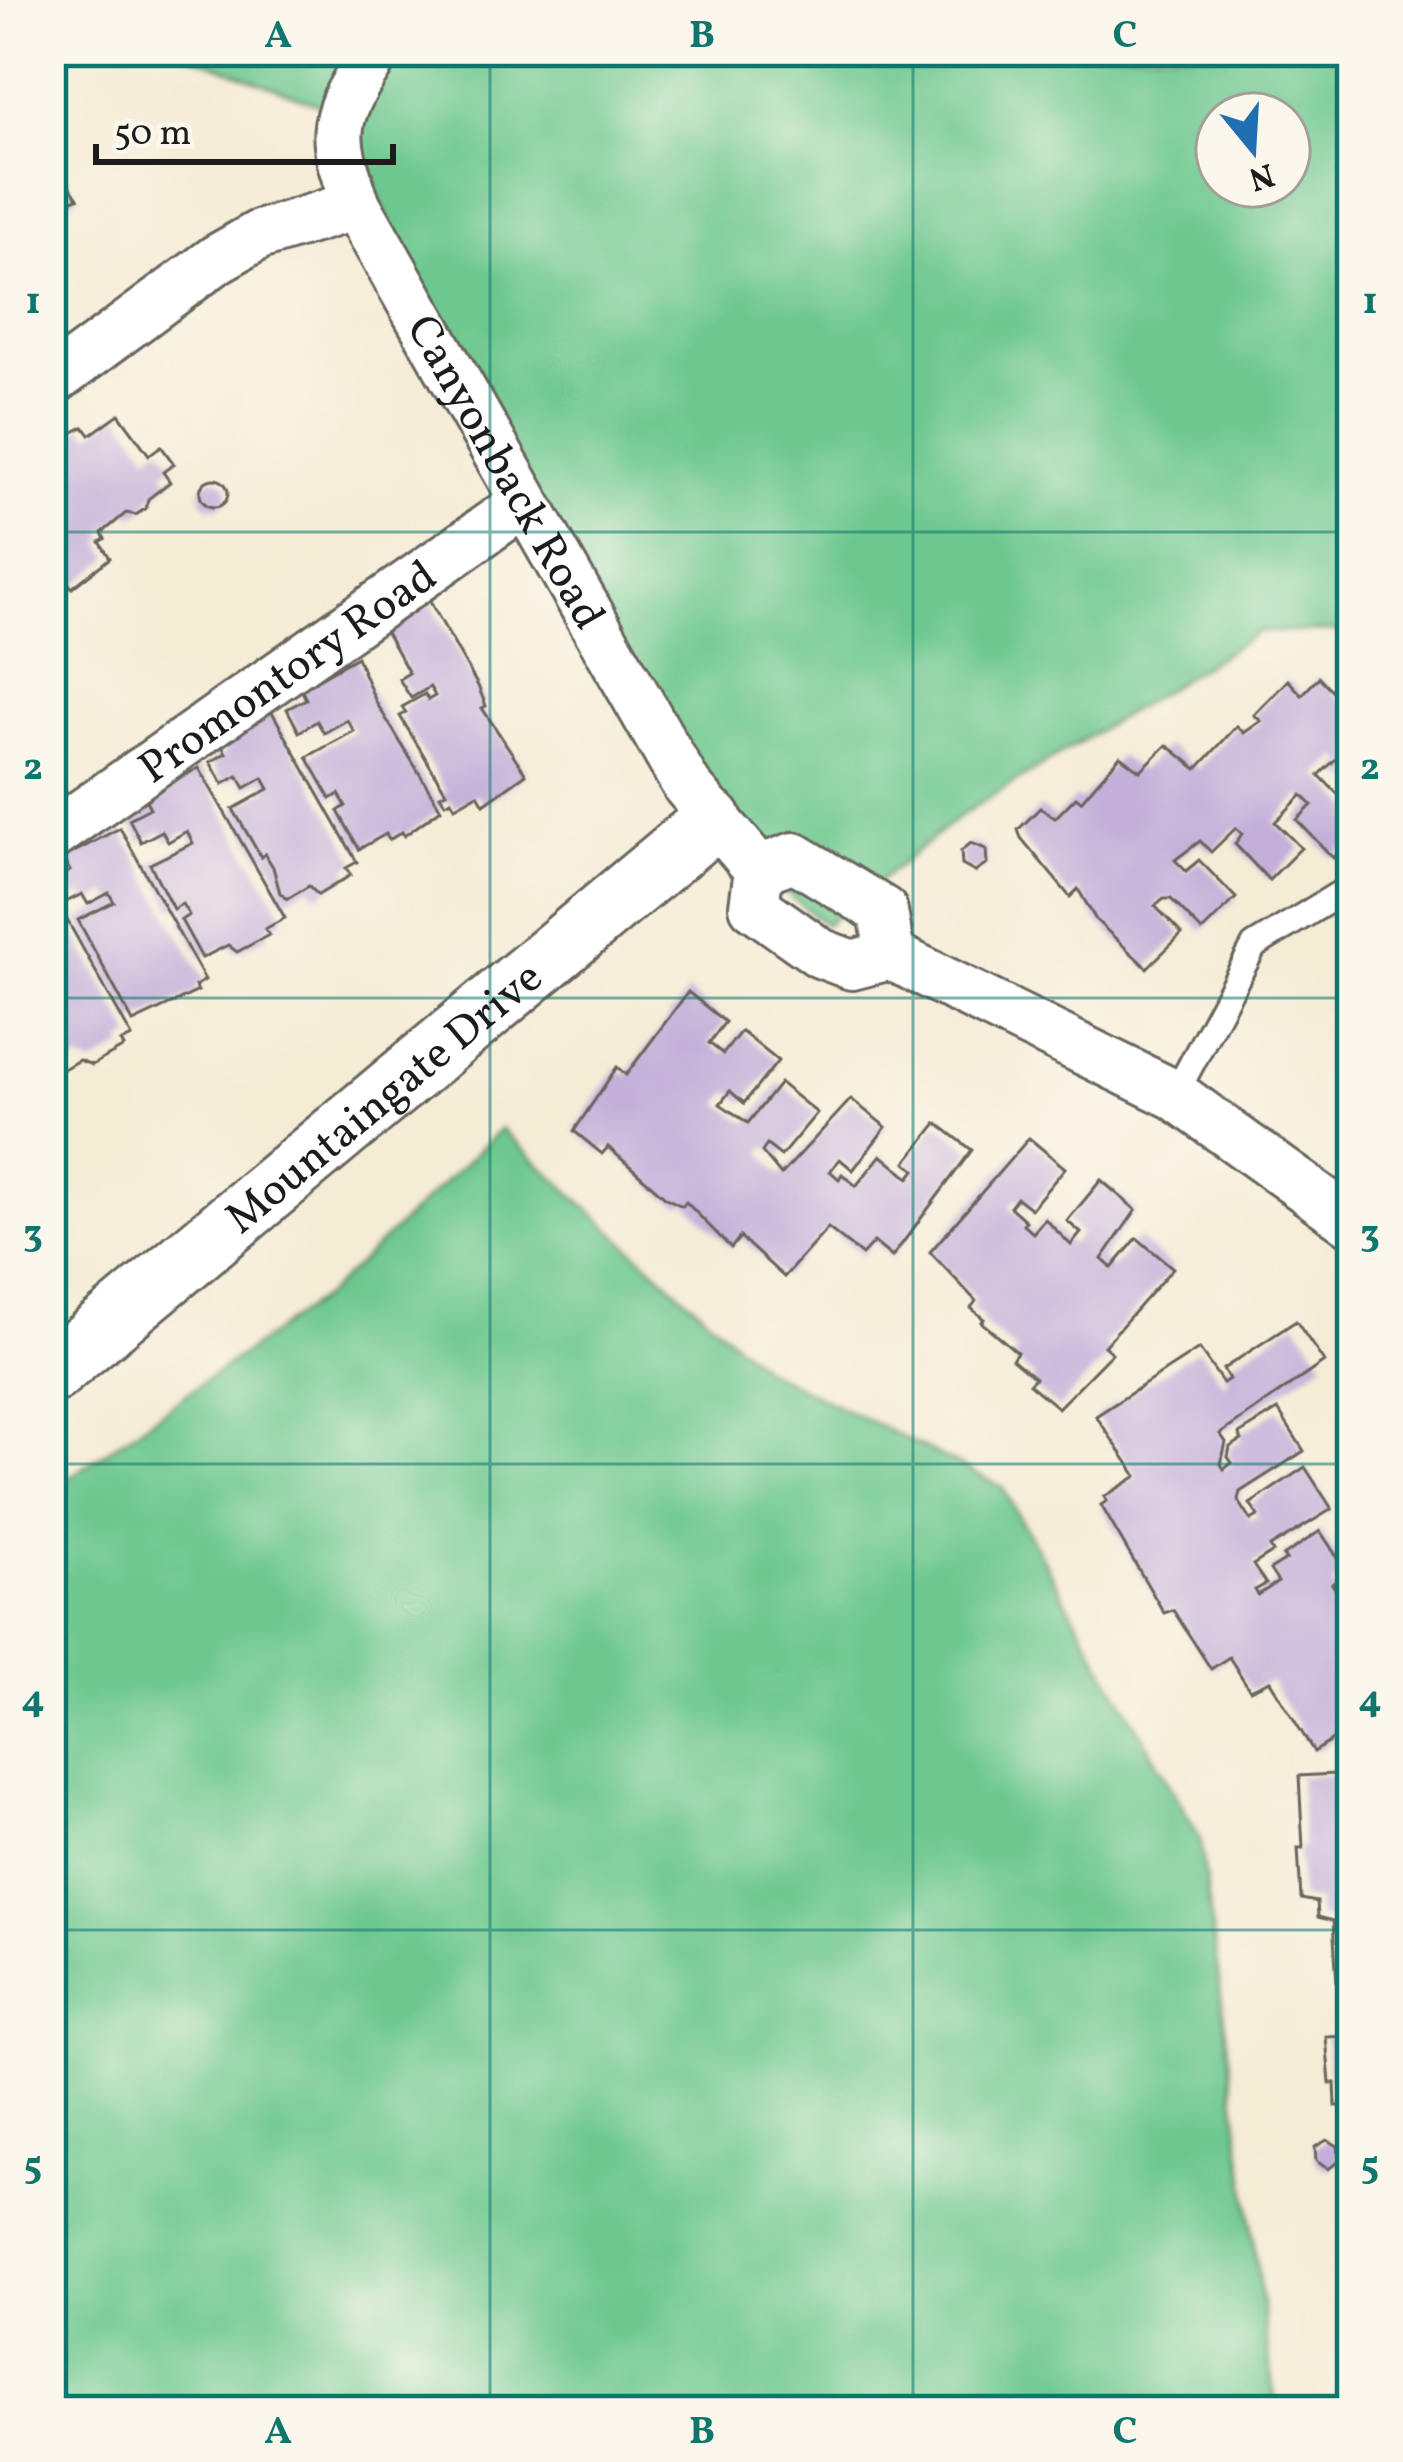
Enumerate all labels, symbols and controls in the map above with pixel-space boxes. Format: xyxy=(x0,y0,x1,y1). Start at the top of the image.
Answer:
text: A xyxy=(264,10,292,64)
text: B xyxy=(689,10,715,64)
text: C xyxy=(1112,10,1138,64)
scale bar xyxy=(96,90,393,164)
north arrow xyxy=(1193,90,1313,210)
text: 50 m xyxy=(114,110,191,160)
text: N xyxy=(1243,149,1280,200)
text: 1 xyxy=(25,276,41,330)
text: 1 xyxy=(1362,276,1378,330)
street label: Canyonback Road xyxy=(389,304,618,642)
street label: Promontory Road xyxy=(127,547,451,801)
text: 2 xyxy=(23,742,43,796)
text: 2 xyxy=(1360,742,1380,796)
street label: Mountaingate Drive xyxy=(213,948,558,1251)
text: 3 xyxy=(23,1208,43,1262)
text: 3 xyxy=(1360,1208,1380,1262)
text: 4 xyxy=(21,1674,45,1728)
text: 4 xyxy=(1358,1674,1382,1728)
text: 5 xyxy=(24,2140,42,2194)
text: 5 xyxy=(1361,2140,1379,2194)
text: A xyxy=(264,2406,292,2460)
text: B xyxy=(689,2406,715,2460)
text: C xyxy=(1112,2406,1138,2460)

